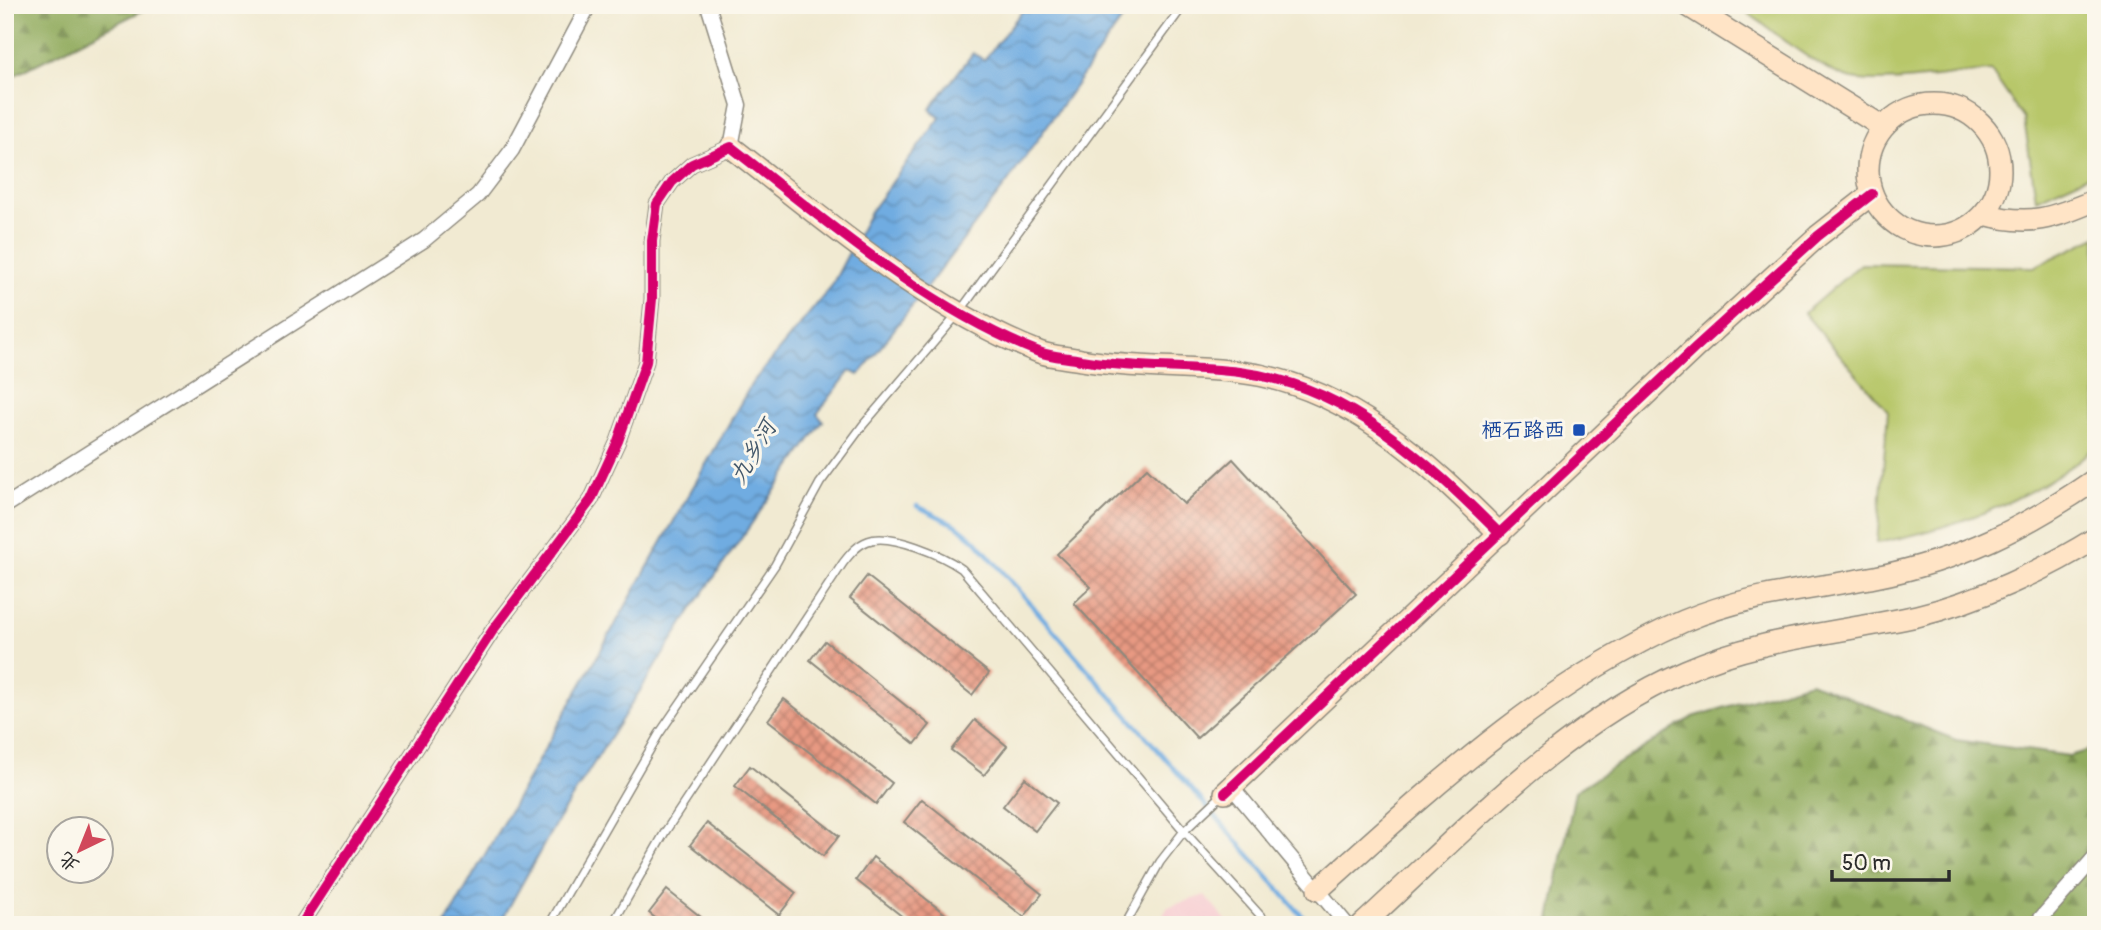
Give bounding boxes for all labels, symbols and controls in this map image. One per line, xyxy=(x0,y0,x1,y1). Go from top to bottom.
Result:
water label: 九乡河 xyxy=(723,411,785,489)
place label: 栖石路西 xyxy=(1481,417,1565,444)
marker: 栖石路西 xyxy=(1571,422,1587,438)
north arrow xyxy=(46,814,116,884)
scale bar xyxy=(1832,839,1949,883)
text: 北 xyxy=(54,846,84,877)
text: 50 m xyxy=(1842,850,1891,877)

